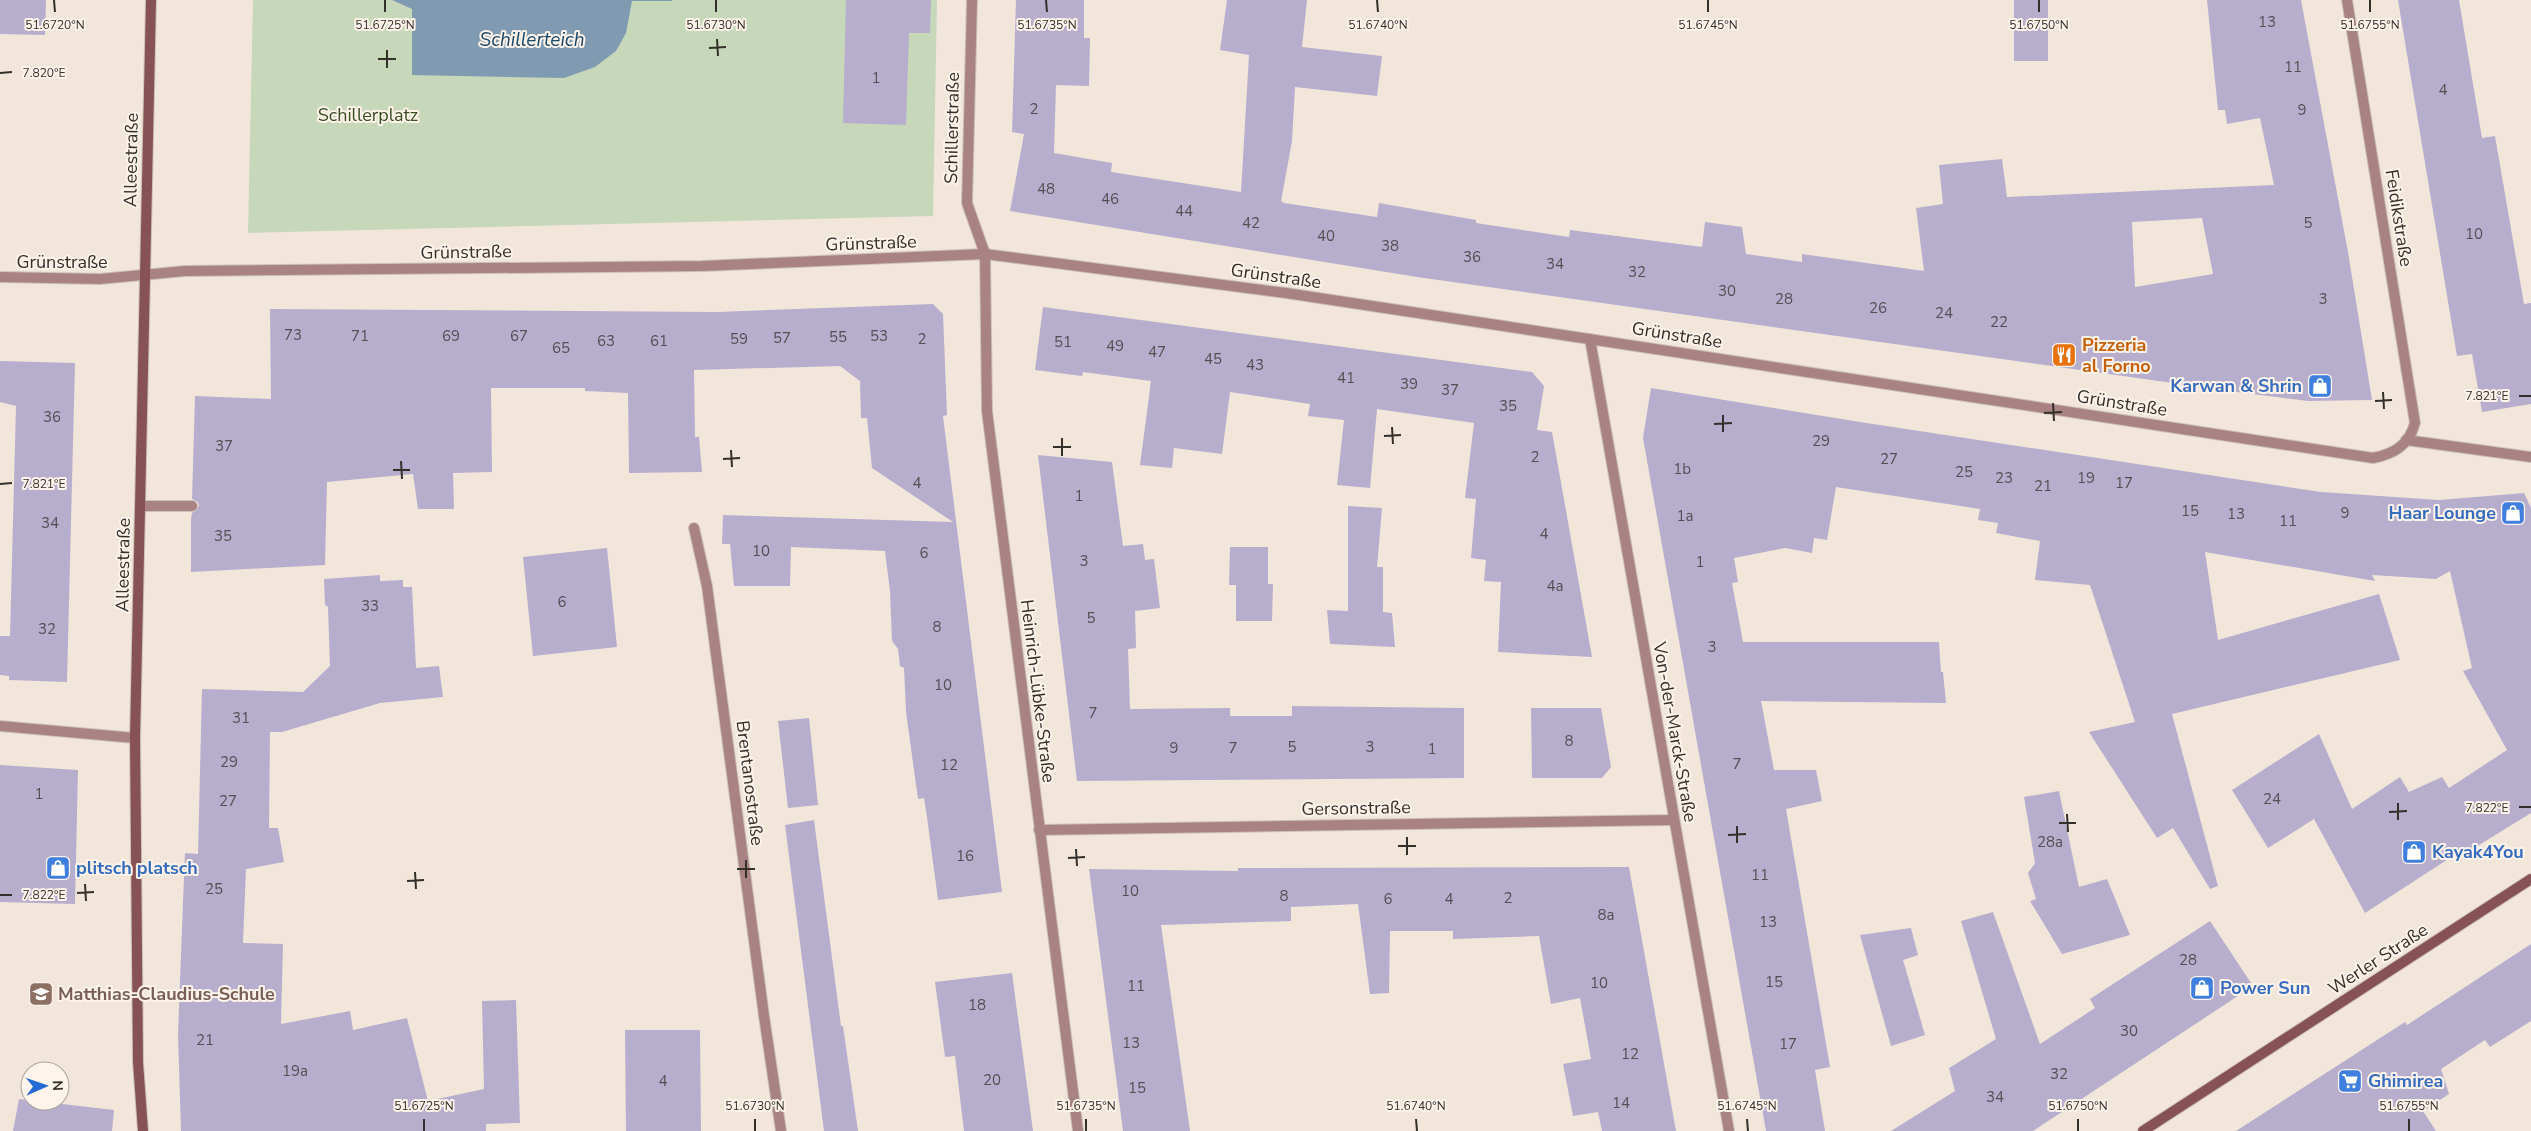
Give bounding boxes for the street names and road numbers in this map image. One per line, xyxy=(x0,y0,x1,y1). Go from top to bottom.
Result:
street label: Schillerstraße xyxy=(939,72,965,184)
street label: Alleestraße xyxy=(118,113,144,207)
street label: Feidikstraße xyxy=(2379,168,2419,268)
street label: Grünstraße xyxy=(825,229,917,257)
street label: Grünstraße xyxy=(420,239,512,265)
street label: Grünstraße xyxy=(16,250,108,274)
street label: Grünstraße xyxy=(1229,258,1323,294)
street label: Grünstraße xyxy=(1630,316,1724,354)
street label: Grünstraße xyxy=(2075,384,2169,422)
street label: Alleestraße xyxy=(110,518,136,612)
street label: Heinrich-Lübke-Straße xyxy=(1015,598,1061,784)
street label: Von-der-Marck-Straße xyxy=(1647,639,1703,824)
street label: Brentanostraße xyxy=(730,719,770,847)
street label: Gersonstraße xyxy=(1301,795,1411,821)
street label: Werler Straße xyxy=(2323,918,2433,1000)

